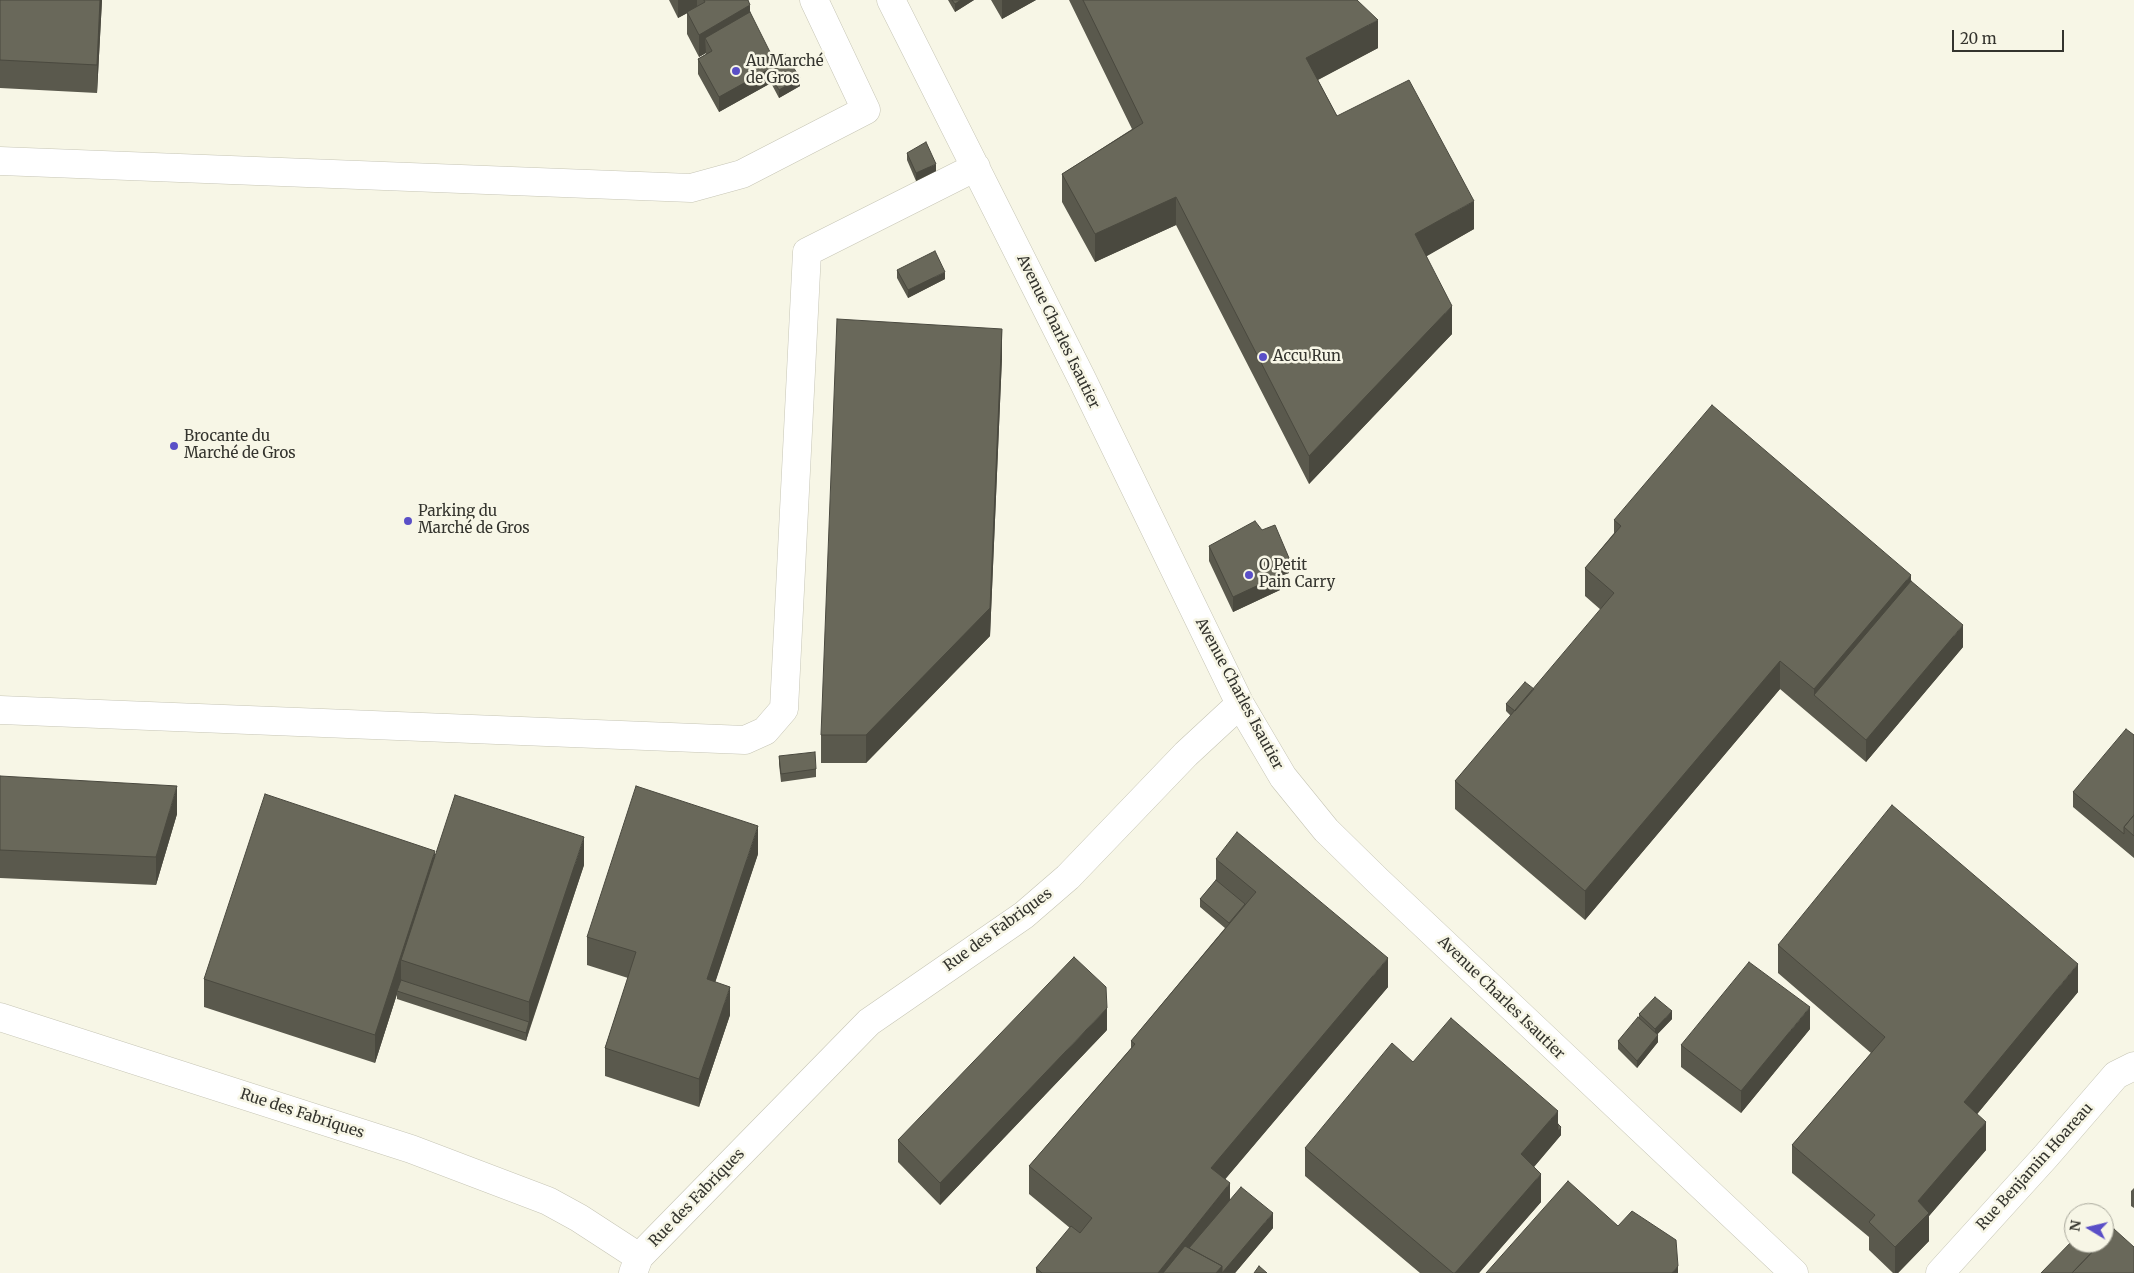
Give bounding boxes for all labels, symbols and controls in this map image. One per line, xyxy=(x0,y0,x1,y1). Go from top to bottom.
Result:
scale bar xyxy=(1954,20,2066,52)
text: 20 m xyxy=(1960,29,1997,48)
place label: Au Marché de Gros xyxy=(746,53,824,88)
marker: Au Marché de Gros xyxy=(730,65,742,77)
street label: Avenue Charles Isautier xyxy=(1013,252,1103,412)
place label: Accu Run xyxy=(1273,348,1341,366)
marker: Accu Run xyxy=(1257,351,1269,363)
place label: Brocante du Marché de Gros xyxy=(184,428,296,463)
marker: Brocante du Marché de Gros xyxy=(168,440,180,452)
place label: Parking du Marché de Gros xyxy=(418,503,530,538)
marker: Parking du Marché de Gros xyxy=(402,515,414,527)
place label: O Petit Pain Carry xyxy=(1259,557,1335,592)
marker: O Petit Pain Carry xyxy=(1243,569,1255,581)
street label: Avenue Charles Isautier xyxy=(1191,615,1287,773)
street label: Rue des Fabriques xyxy=(940,885,1056,975)
street label: Avenue Charles Isautier xyxy=(1434,933,1568,1063)
street label: Rue des Fabriques xyxy=(238,1085,366,1143)
street label: Rue Benjamin Hoareau xyxy=(1973,1100,2097,1234)
street label: Rue des Fabriques xyxy=(646,1145,748,1251)
north arrow xyxy=(2064,1203,2114,1253)
text: N xyxy=(2065,1219,2085,1233)

